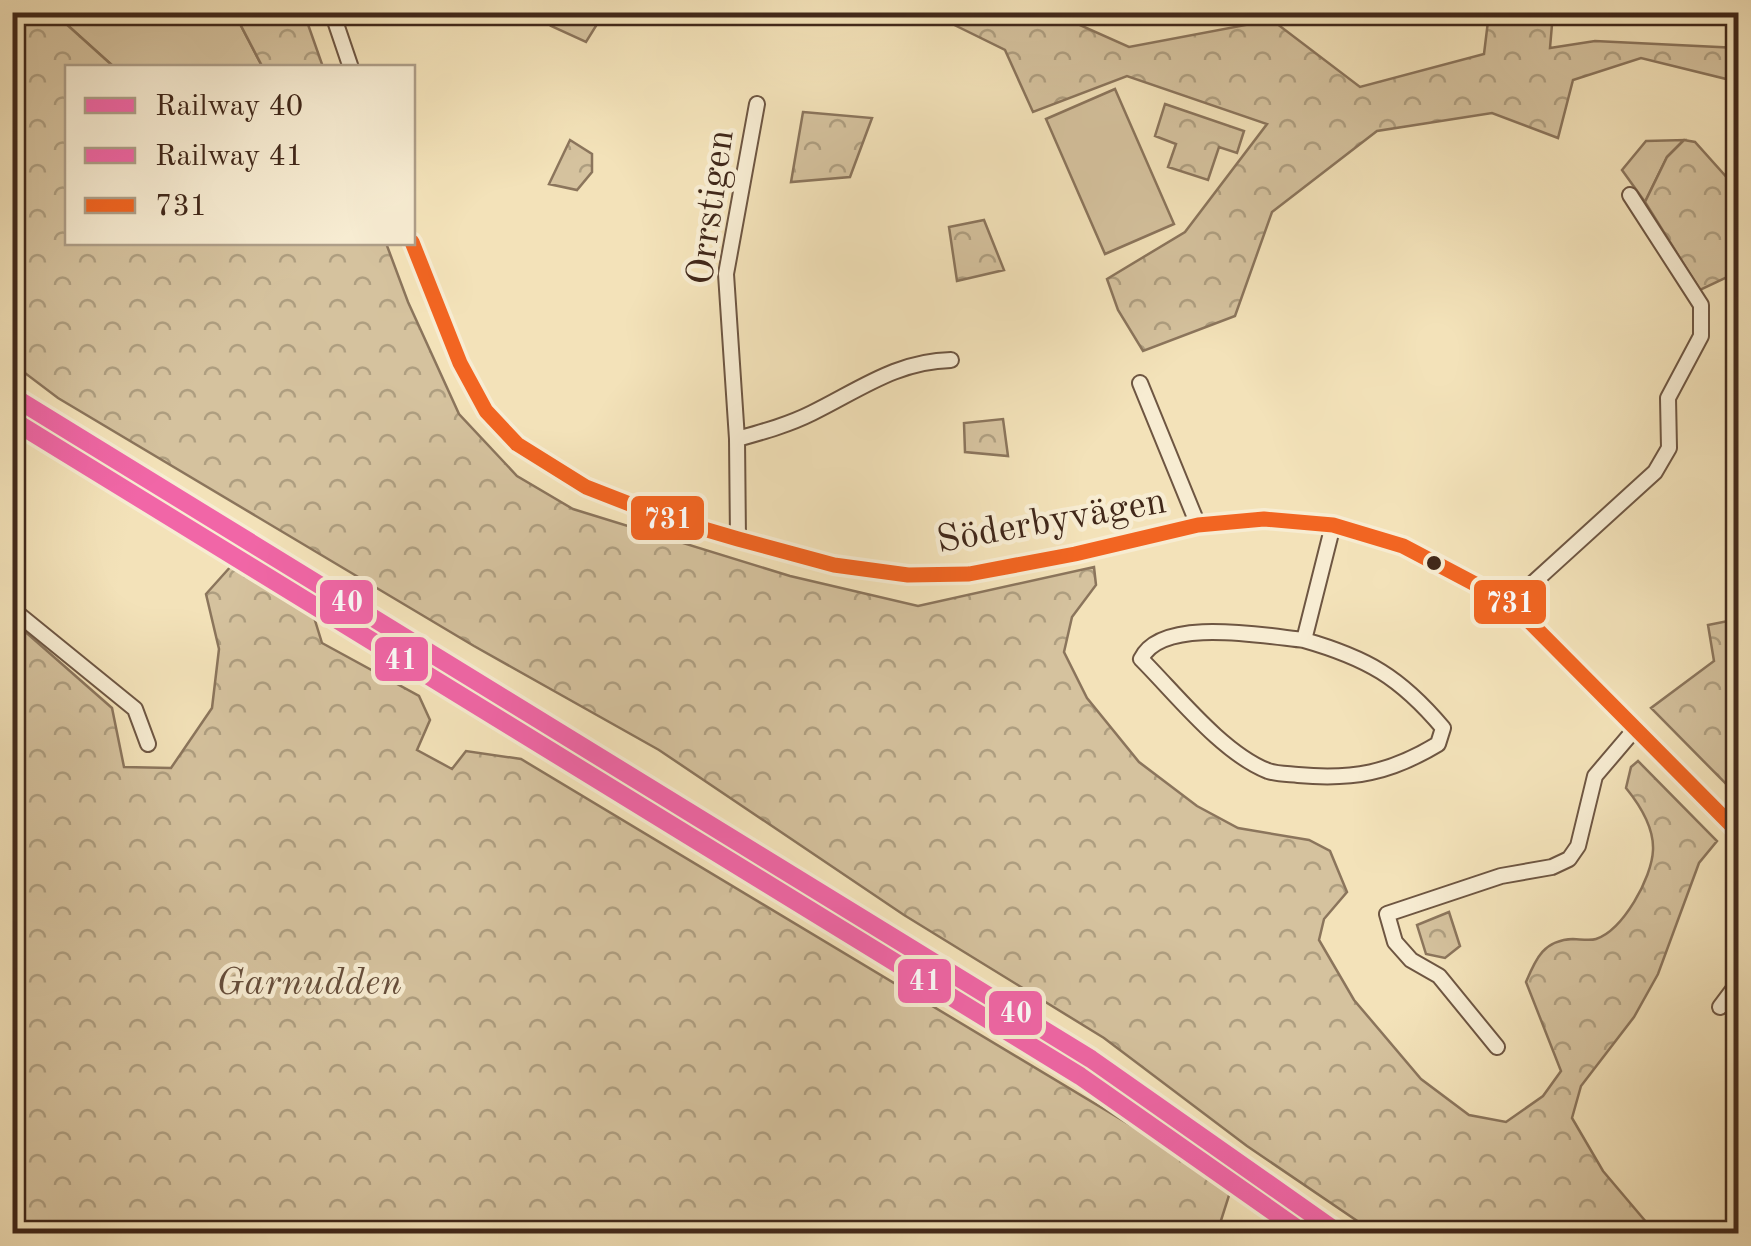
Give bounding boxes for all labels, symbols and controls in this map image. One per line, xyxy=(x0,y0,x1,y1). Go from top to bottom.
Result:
legend xyxy=(65,65,415,245)
text: Railway 40 xyxy=(155,92,303,122)
street label: Orrstigen xyxy=(682,127,742,287)
text: Railway 41 xyxy=(155,142,303,172)
text: 731 xyxy=(155,192,207,222)
street label: Söderbyvägen xyxy=(934,483,1169,561)
line badge: 731 xyxy=(629,494,706,542)
text: 731 xyxy=(644,507,692,535)
unlabelled marker xyxy=(1424,553,1444,573)
line badge: 40 xyxy=(318,578,375,626)
line badge: 731 xyxy=(1472,578,1548,626)
text: 40 xyxy=(331,590,363,618)
text: 731 xyxy=(1486,591,1534,619)
line badge: 41 xyxy=(373,635,430,683)
text: 41 xyxy=(385,648,417,676)
line badge: 41 xyxy=(896,957,953,1005)
park label: Garnudden xyxy=(216,965,402,1003)
text: 41 xyxy=(909,969,941,997)
line badge: 40 xyxy=(987,989,1044,1037)
text: 40 xyxy=(1000,1001,1032,1029)

